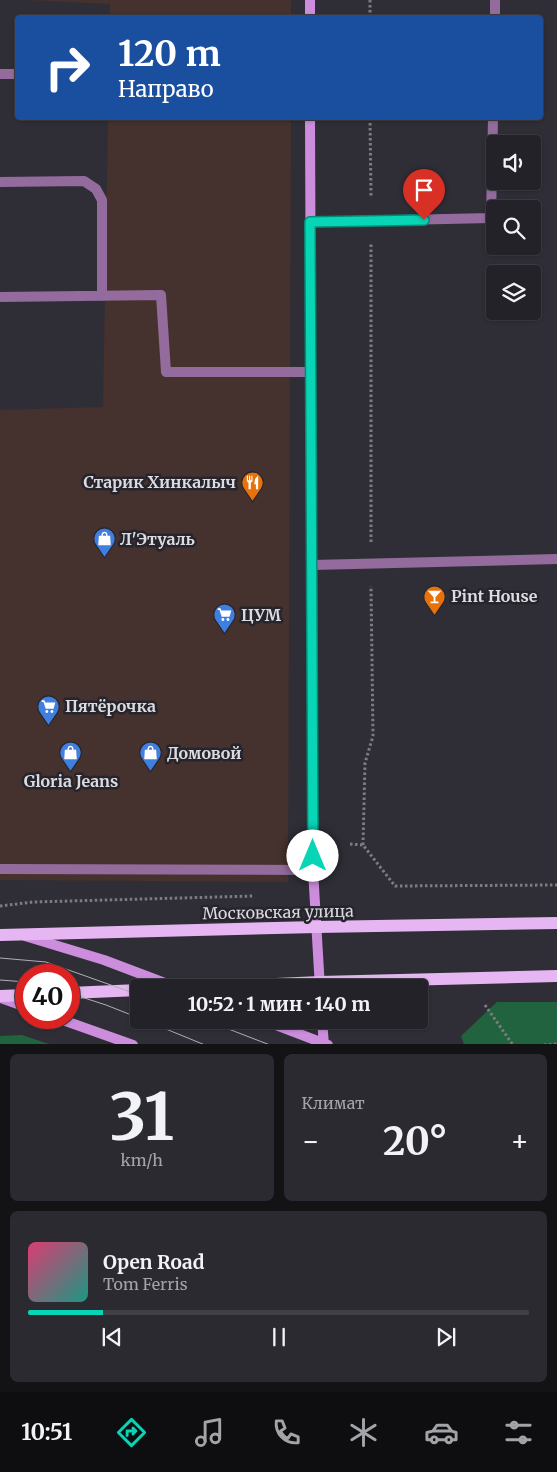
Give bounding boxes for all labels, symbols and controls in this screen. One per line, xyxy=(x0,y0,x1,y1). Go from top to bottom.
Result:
text: 120 m xyxy=(118,32,221,76)
icon: right xyxy=(35,35,100,100)
text: Направо xyxy=(118,75,214,103)
map controls xyxy=(486,135,541,320)
button: sound xyxy=(486,135,541,190)
pin xyxy=(403,169,445,220)
icon: arrive xyxy=(410,176,438,204)
button: search xyxy=(486,200,541,255)
button: layers xyxy=(486,265,541,320)
restaurant icon: Старик Хинкалыч xyxy=(240,470,264,501)
place label: Старик Хинкалыч xyxy=(84,472,236,492)
shop icon: Л'Этуаль xyxy=(92,527,116,558)
place label: Л'Этуаль xyxy=(120,529,195,549)
bar icon: Pint House xyxy=(423,584,447,615)
place label: Pint House xyxy=(451,586,538,606)
supermarket icon: ЦУМ xyxy=(213,603,237,634)
place label: ЦУМ xyxy=(241,605,282,625)
supermarket icon: Пятёрочка xyxy=(37,694,61,725)
place label: Пятёрочка xyxy=(65,696,156,716)
shop icon: Gloria Jeans xyxy=(59,740,83,771)
shop icon: Домовой xyxy=(139,741,163,772)
place label: Домовой xyxy=(167,743,242,763)
place label: Gloria Jeans xyxy=(24,771,118,791)
position arrow xyxy=(286,829,338,881)
street label: Московская улица xyxy=(202,901,354,923)
speed limit sign: 40 xyxy=(15,964,80,1029)
text: 10:52 · 1 мин · 140 m xyxy=(188,992,370,1016)
text: 31 xyxy=(109,1076,174,1158)
text: Климат xyxy=(302,1093,365,1113)
text: 20° xyxy=(383,1118,447,1165)
text: − xyxy=(302,1123,320,1159)
text: + xyxy=(510,1123,529,1159)
text: km/h xyxy=(121,1150,163,1170)
text: Open Road xyxy=(103,1250,205,1274)
text: Tom Ferris xyxy=(103,1274,188,1294)
icon: previous xyxy=(98,1323,126,1351)
icon: pause xyxy=(265,1323,293,1351)
icon: next xyxy=(432,1323,460,1351)
icon: directions xyxy=(114,1415,149,1450)
icon: music xyxy=(192,1415,227,1450)
icon: phone xyxy=(269,1415,304,1450)
icon: climate xyxy=(346,1415,381,1450)
icon: car xyxy=(424,1415,459,1450)
icon: filters xyxy=(501,1415,536,1450)
text: 10:51 xyxy=(21,1418,72,1446)

